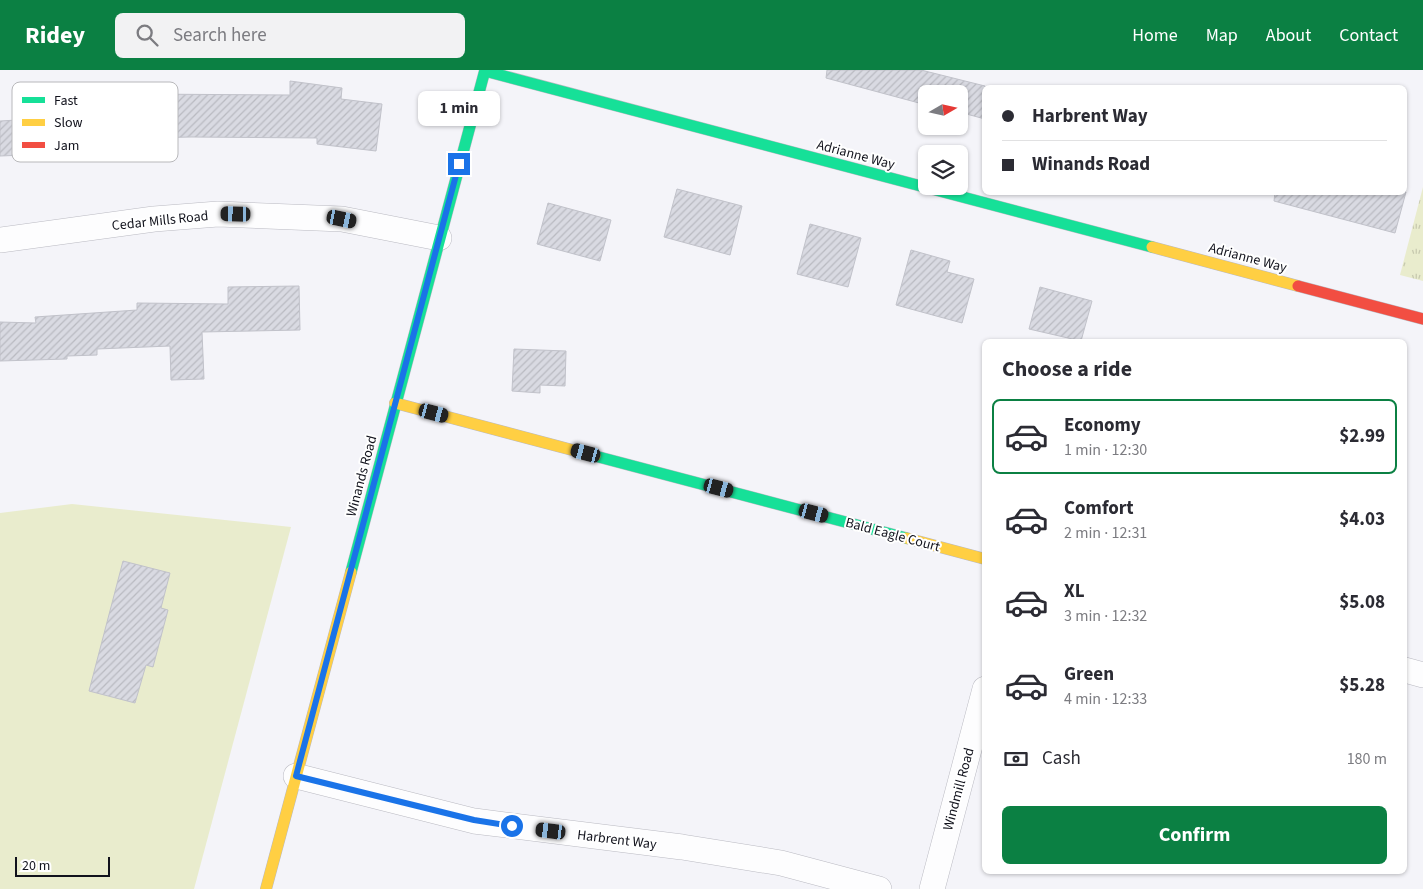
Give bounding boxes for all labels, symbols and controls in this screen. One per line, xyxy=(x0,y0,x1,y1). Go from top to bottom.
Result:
search box xyxy=(115,13,465,58)
text: Ridey xyxy=(25,18,85,53)
icon: search xyxy=(133,21,161,49)
text: Search here xyxy=(173,22,267,49)
text: Home xyxy=(1132,23,1178,48)
text: Map xyxy=(1206,23,1238,48)
text: About xyxy=(1266,23,1311,48)
text: Contact xyxy=(1339,23,1398,48)
legend xyxy=(12,82,178,162)
north arrow xyxy=(918,85,968,135)
map controls xyxy=(918,85,968,195)
text: Fast xyxy=(54,91,78,111)
callout: 1 min xyxy=(418,92,500,126)
text: 1 min xyxy=(440,97,478,119)
text: Harbrent Way xyxy=(1032,103,1148,130)
text: Slow xyxy=(54,113,83,133)
street label: Adrianne Way xyxy=(814,135,897,175)
text: Jam xyxy=(54,136,79,156)
button: layers xyxy=(918,145,968,195)
text: Winands Road xyxy=(1032,151,1150,178)
route end xyxy=(448,153,470,175)
street label: Cedar Mills Road xyxy=(111,206,209,236)
car xyxy=(220,206,251,222)
car xyxy=(325,209,358,229)
street label: Adrianne Way xyxy=(1206,238,1289,278)
text: Choose a ride xyxy=(1002,353,1132,385)
car xyxy=(417,402,450,424)
text: Economy xyxy=(1064,412,1141,439)
icon: car xyxy=(1004,414,1049,459)
text: $2.99 xyxy=(1339,423,1385,450)
street label: Winands Road xyxy=(342,433,382,519)
text: 1 min · 12:30 xyxy=(1064,439,1147,461)
car xyxy=(569,442,602,464)
car xyxy=(702,477,735,499)
text: Comfort xyxy=(1064,495,1134,522)
icon: car xyxy=(1004,497,1049,542)
car xyxy=(797,502,830,524)
text: $4.03 xyxy=(1339,506,1385,533)
street label: Bald Eagle Court xyxy=(843,513,942,557)
text: 2 min · 12:31 xyxy=(1064,522,1147,544)
text: XL xyxy=(1064,578,1085,605)
icon: car xyxy=(1004,580,1049,625)
text: $5.08 xyxy=(1339,589,1385,616)
text: 3 min · 12:32 xyxy=(1064,605,1147,627)
text: Green xyxy=(1064,661,1114,688)
icon: car xyxy=(1004,663,1049,708)
text: $5.28 xyxy=(1339,672,1385,699)
text: 4 min · 12:33 xyxy=(1064,688,1147,710)
icon: cash xyxy=(1002,745,1030,773)
text: Cash xyxy=(1042,745,1081,772)
street label: Windmill Road xyxy=(938,746,980,833)
text: 180 m xyxy=(1347,748,1387,770)
button: Confirm xyxy=(1002,806,1387,864)
route start xyxy=(501,815,523,837)
car xyxy=(535,822,566,840)
street label: Harbrent Way xyxy=(576,825,658,855)
scale bar xyxy=(15,854,110,877)
text: 20 m xyxy=(22,856,50,876)

